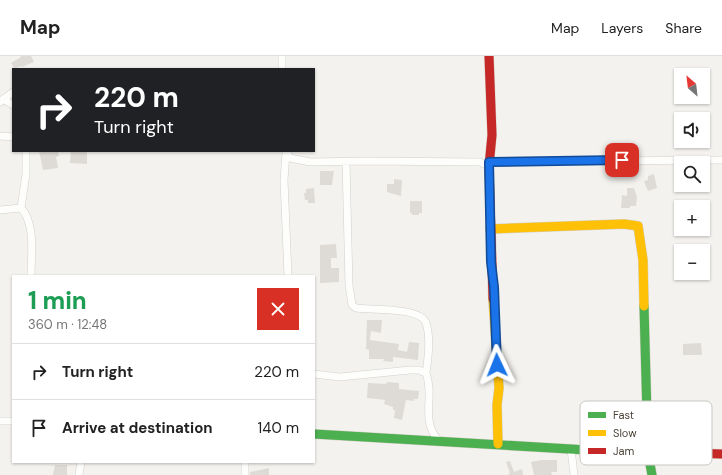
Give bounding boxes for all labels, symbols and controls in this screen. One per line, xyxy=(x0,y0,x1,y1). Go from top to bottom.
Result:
text: Map xyxy=(20,15,60,40)
text: Map xyxy=(551,19,579,37)
text: Layers xyxy=(601,19,643,37)
text: Share xyxy=(665,19,702,37)
north arrow xyxy=(674,68,710,104)
map controls xyxy=(674,68,710,280)
text: 220 m xyxy=(94,79,179,116)
icon: right xyxy=(28,84,80,136)
button: sound xyxy=(674,112,710,148)
text: Turn right xyxy=(94,115,174,139)
pin xyxy=(605,143,639,177)
icon: arrive xyxy=(611,149,633,171)
button: search xyxy=(674,156,710,192)
button: + xyxy=(674,200,710,236)
button: − xyxy=(674,244,710,280)
text: 1 min xyxy=(28,285,87,316)
button: close xyxy=(257,288,299,330)
text: 360 m · 12:48 xyxy=(28,316,107,333)
position arrow xyxy=(476,344,518,386)
icon: right xyxy=(28,361,50,383)
text: Turn right xyxy=(62,362,133,382)
text: 220 m xyxy=(254,362,299,382)
legend xyxy=(580,401,712,465)
text: Fast xyxy=(613,408,634,422)
icon: arrive xyxy=(28,417,50,439)
text: Arrive at destination xyxy=(62,418,213,438)
text: 140 m xyxy=(258,418,299,438)
text: Slow xyxy=(613,426,637,440)
text: Jam xyxy=(613,444,634,458)

